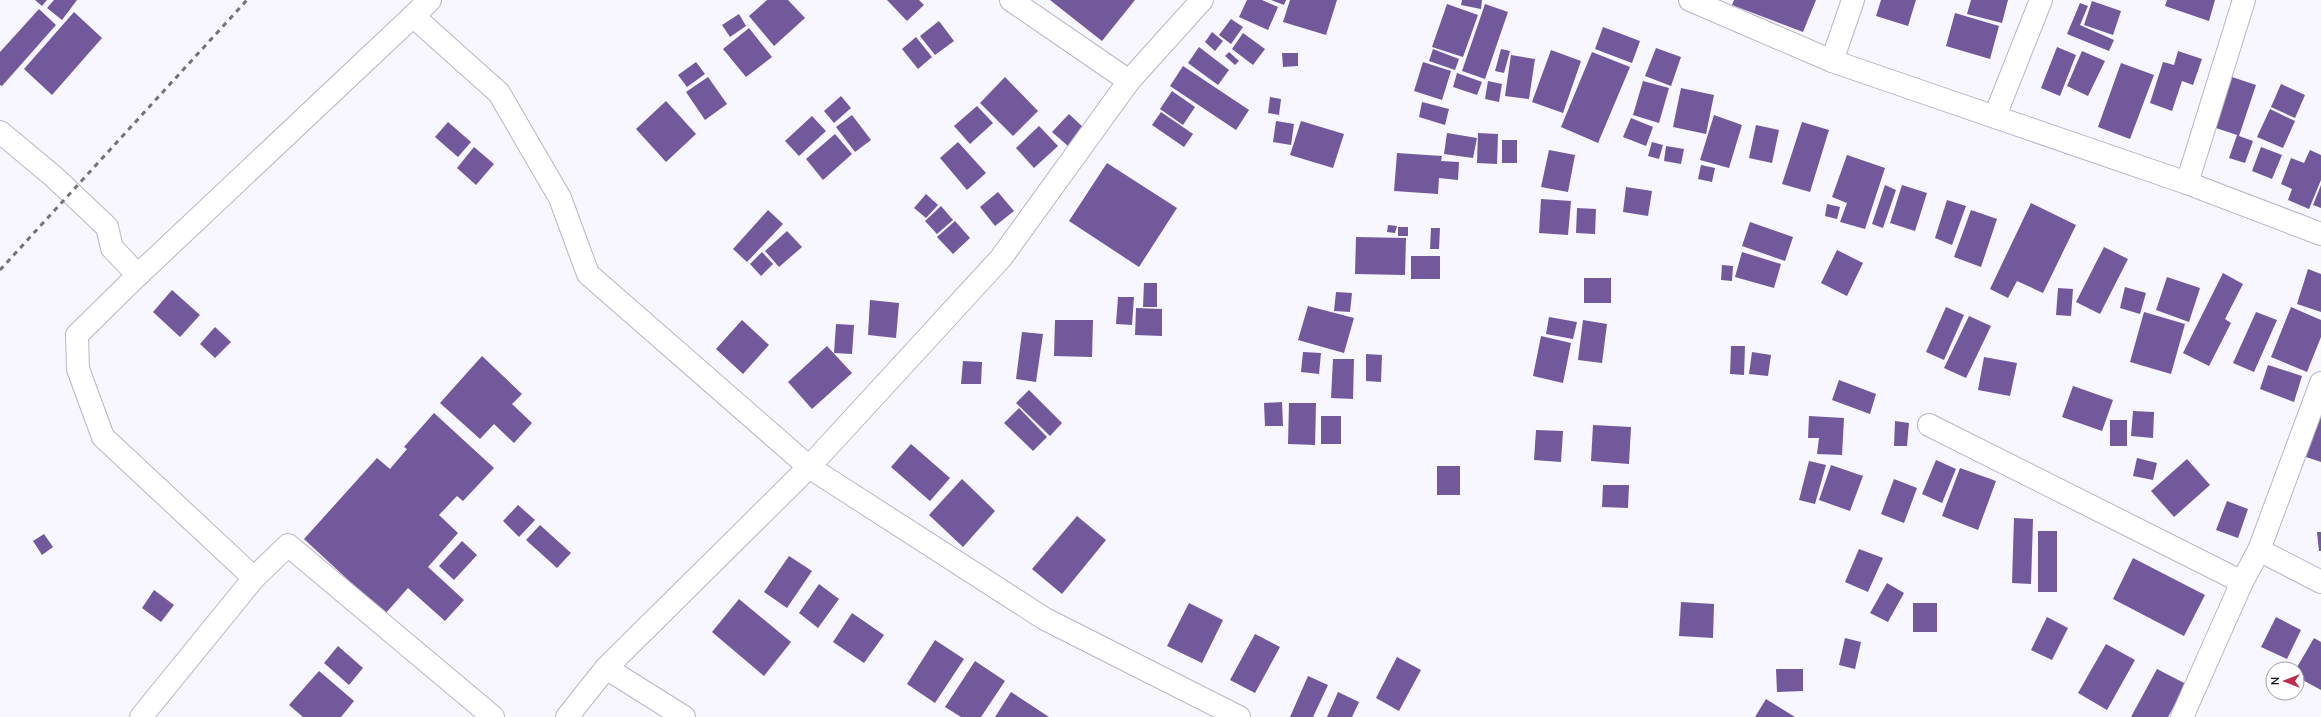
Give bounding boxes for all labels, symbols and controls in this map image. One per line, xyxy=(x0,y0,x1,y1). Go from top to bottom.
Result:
north arrow xyxy=(2265,661,2305,701)
text: N xyxy=(2268,677,2281,685)

